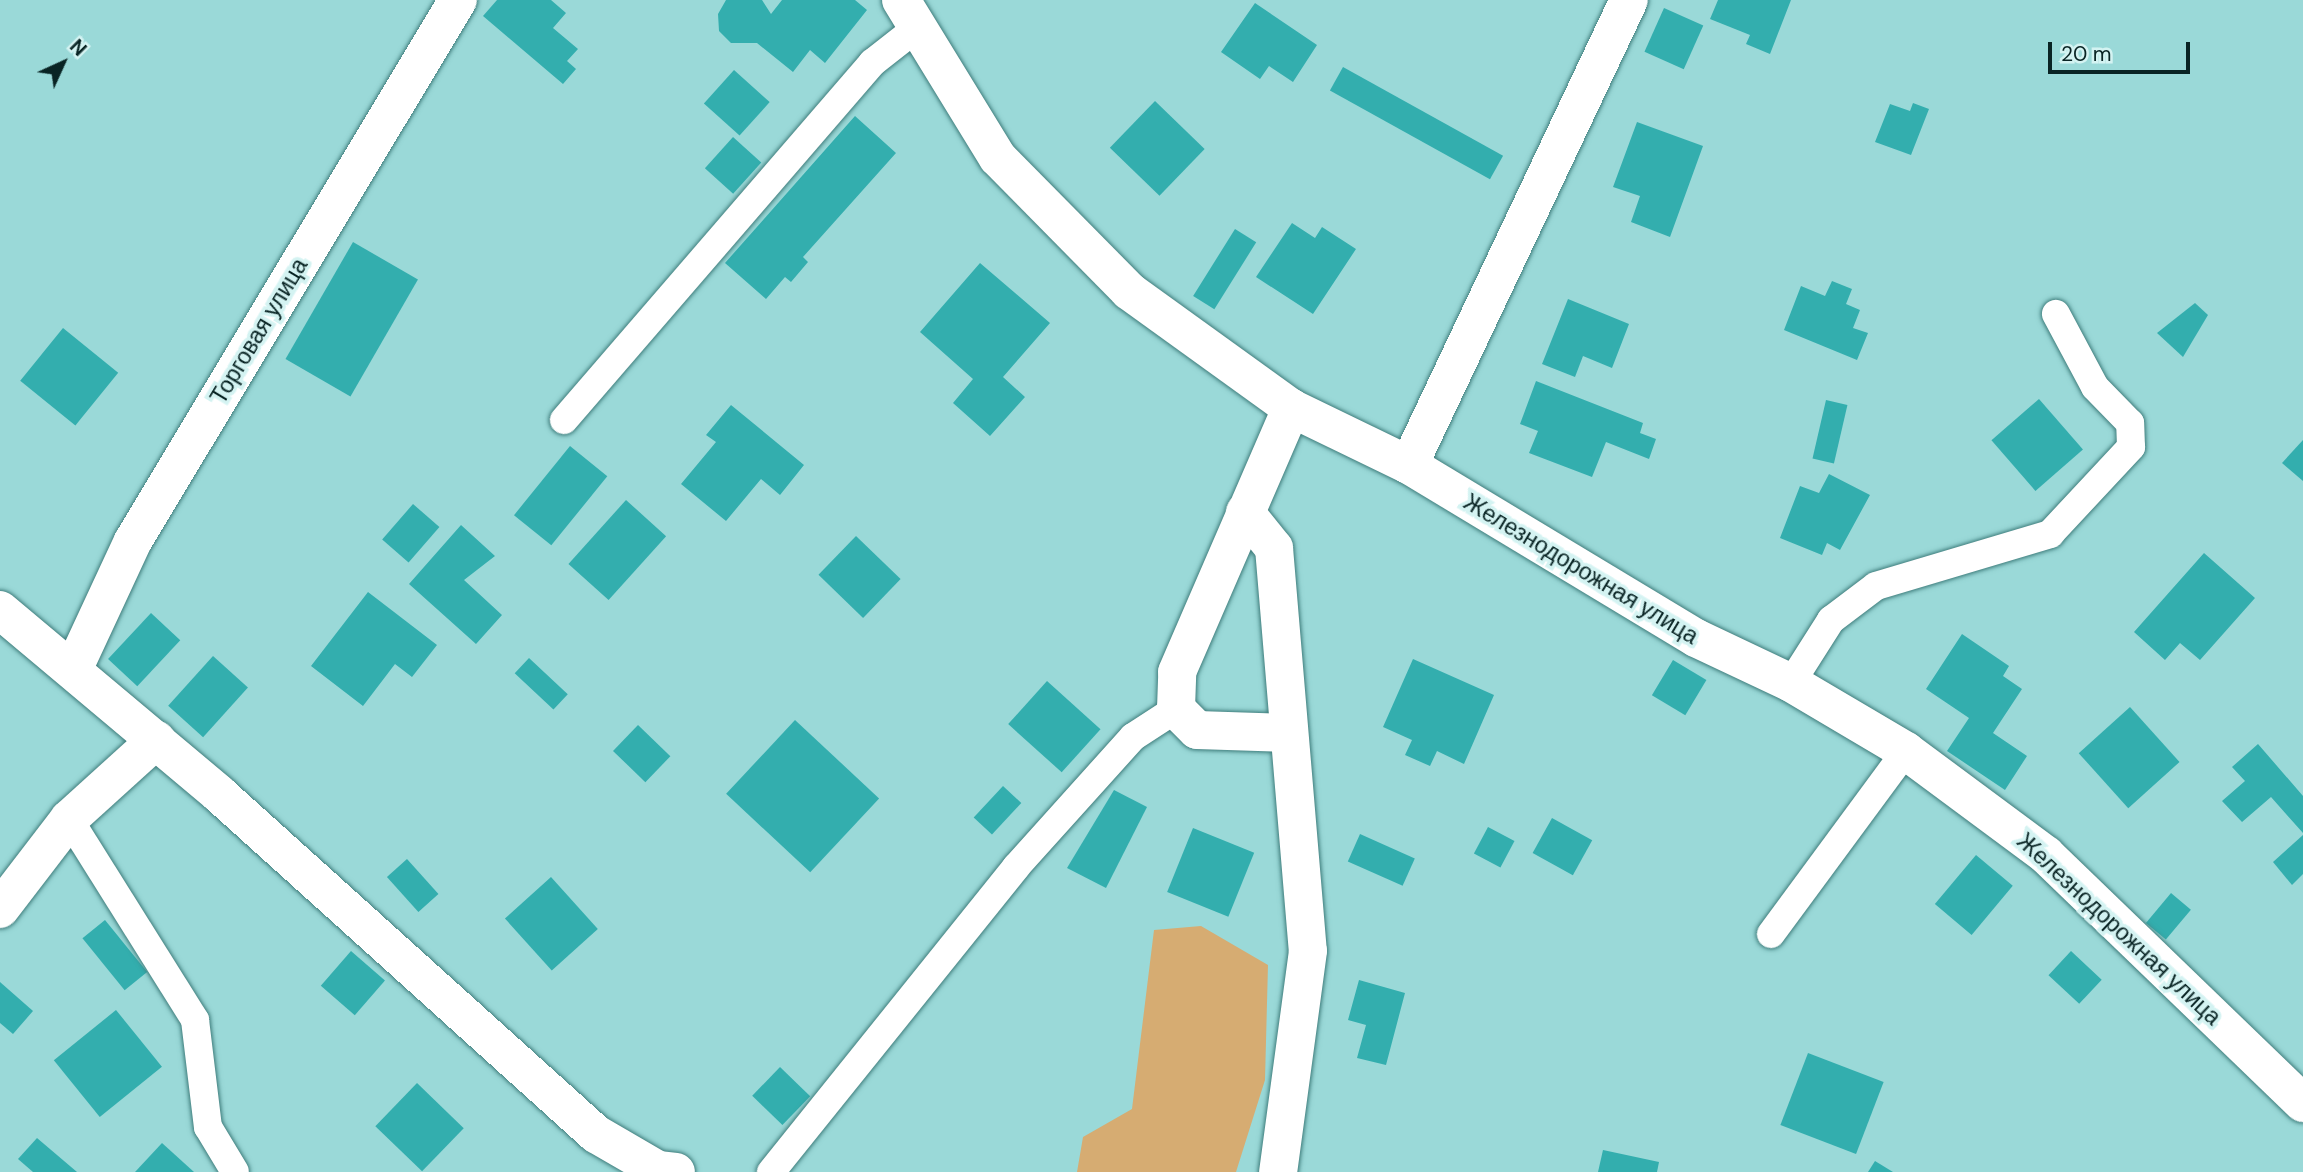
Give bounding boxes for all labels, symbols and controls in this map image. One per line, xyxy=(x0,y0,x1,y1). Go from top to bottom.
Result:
north arrow xyxy=(28,28,98,98)
scale bar xyxy=(2051,28,2193,72)
text: N xyxy=(64,34,92,62)
text: 20 m xyxy=(2061,40,2112,68)
street label: Торговая улица xyxy=(205,253,313,409)
street label: Железнодорожная улица xyxy=(1459,488,1703,650)
street label: Железнодорожная улица xyxy=(2011,827,2227,1031)

